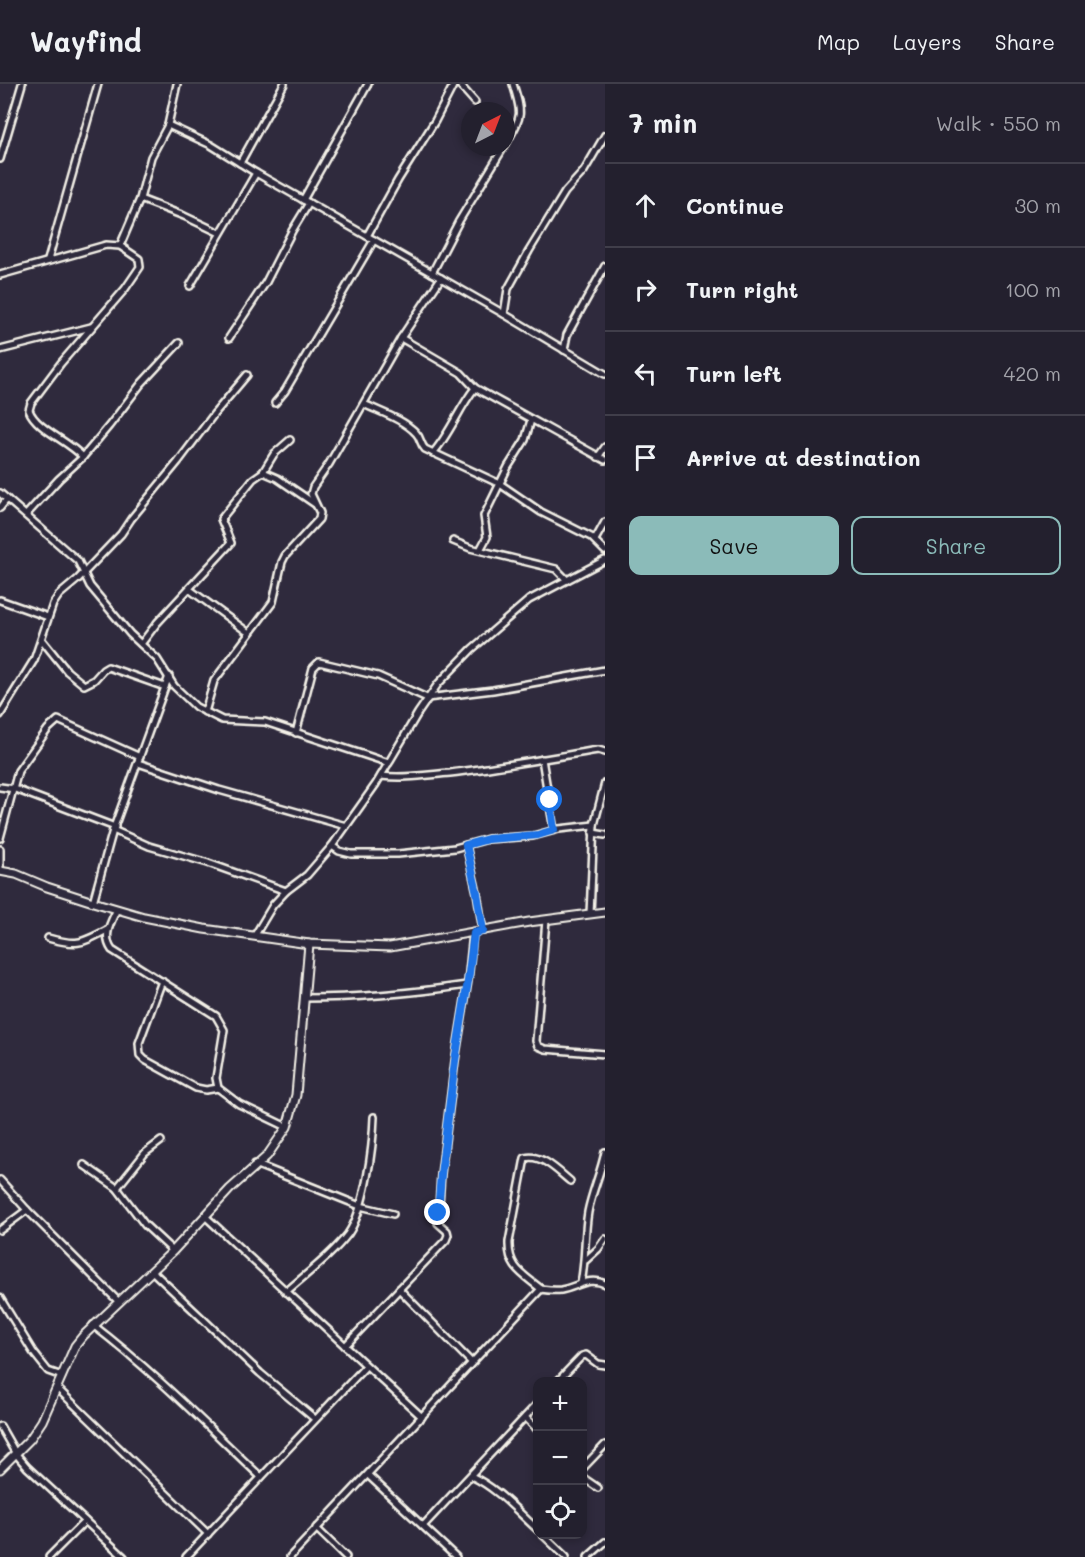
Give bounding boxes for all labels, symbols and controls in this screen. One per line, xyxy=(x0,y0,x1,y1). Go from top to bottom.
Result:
text: Wayfind xyxy=(30,23,141,59)
text: Map xyxy=(817,28,860,55)
text: Layers xyxy=(893,28,962,55)
text: Share xyxy=(995,28,1055,55)
north arrow xyxy=(461,102,515,156)
text: 7 min xyxy=(629,106,697,140)
text: Walk · 550 m xyxy=(936,110,1061,136)
icon: ahead xyxy=(629,189,662,222)
text: Continue xyxy=(686,191,784,220)
text: 30 m xyxy=(1015,192,1061,218)
icon: right xyxy=(629,273,662,306)
text: Turn right xyxy=(686,275,798,304)
text: 100 m xyxy=(1005,276,1061,302)
icon: left xyxy=(629,357,662,390)
text: Turn left xyxy=(686,359,782,388)
text: 420 m xyxy=(1003,360,1061,386)
icon: arrive xyxy=(629,441,662,474)
text: Arrive at destination xyxy=(686,443,921,472)
button: Save xyxy=(629,516,839,575)
button: Share xyxy=(851,516,1061,575)
route start xyxy=(536,786,562,812)
route end xyxy=(424,1199,450,1225)
map controls xyxy=(533,1377,587,1539)
button: + xyxy=(533,1377,587,1431)
button: − xyxy=(533,1431,587,1485)
button: locate xyxy=(533,1485,587,1539)

